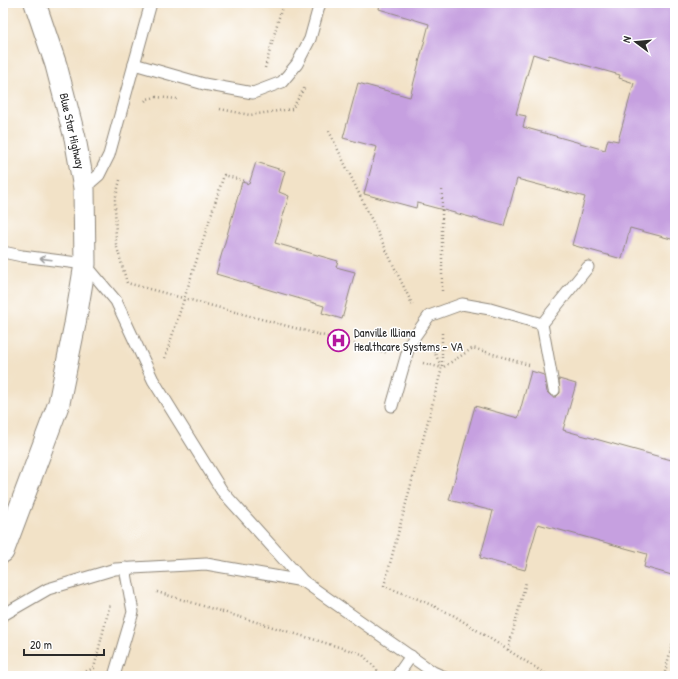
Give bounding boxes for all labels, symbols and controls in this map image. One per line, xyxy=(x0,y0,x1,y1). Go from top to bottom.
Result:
north arrow xyxy=(616,22,656,62)
text: N xyxy=(619,34,634,44)
street label: Blue Star Highway xyxy=(56,91,89,170)
one-way arrow xyxy=(40,255,53,263)
place label: Danville Illiana Healthcare Systems - VA xyxy=(354,324,463,355)
hospital icon: Danville Illiana Healthcare Systems - VA xyxy=(326,327,352,353)
scale bar xyxy=(24,631,104,657)
text: 20 m xyxy=(30,636,52,653)

